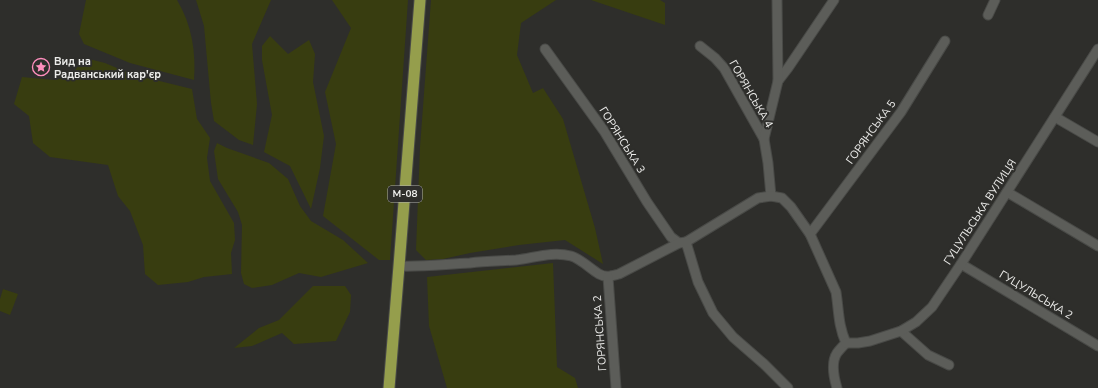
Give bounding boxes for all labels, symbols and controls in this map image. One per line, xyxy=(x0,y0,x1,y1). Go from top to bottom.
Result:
place label: Вид на Радванський кар'єр xyxy=(54,54,161,82)
place icon: Вид на Радванський кар'єр xyxy=(31,57,51,77)
street label: ГОРЯНСЬКА 4 xyxy=(726,57,777,131)
street label: ГОРЯНСЬКА 5 xyxy=(843,97,900,167)
street label: ГОРЯНСЬКА 3 xyxy=(596,104,648,176)
street label: ГУЦУЛЬСЬКА ВУЛИЦЯ xyxy=(940,156,1020,268)
road number: М-08 xyxy=(388,186,422,202)
street label: ГУЦУЛЬСЬКА 2 xyxy=(996,267,1076,323)
street label: ГОРЯНСЬКА 2 xyxy=(590,295,610,371)

